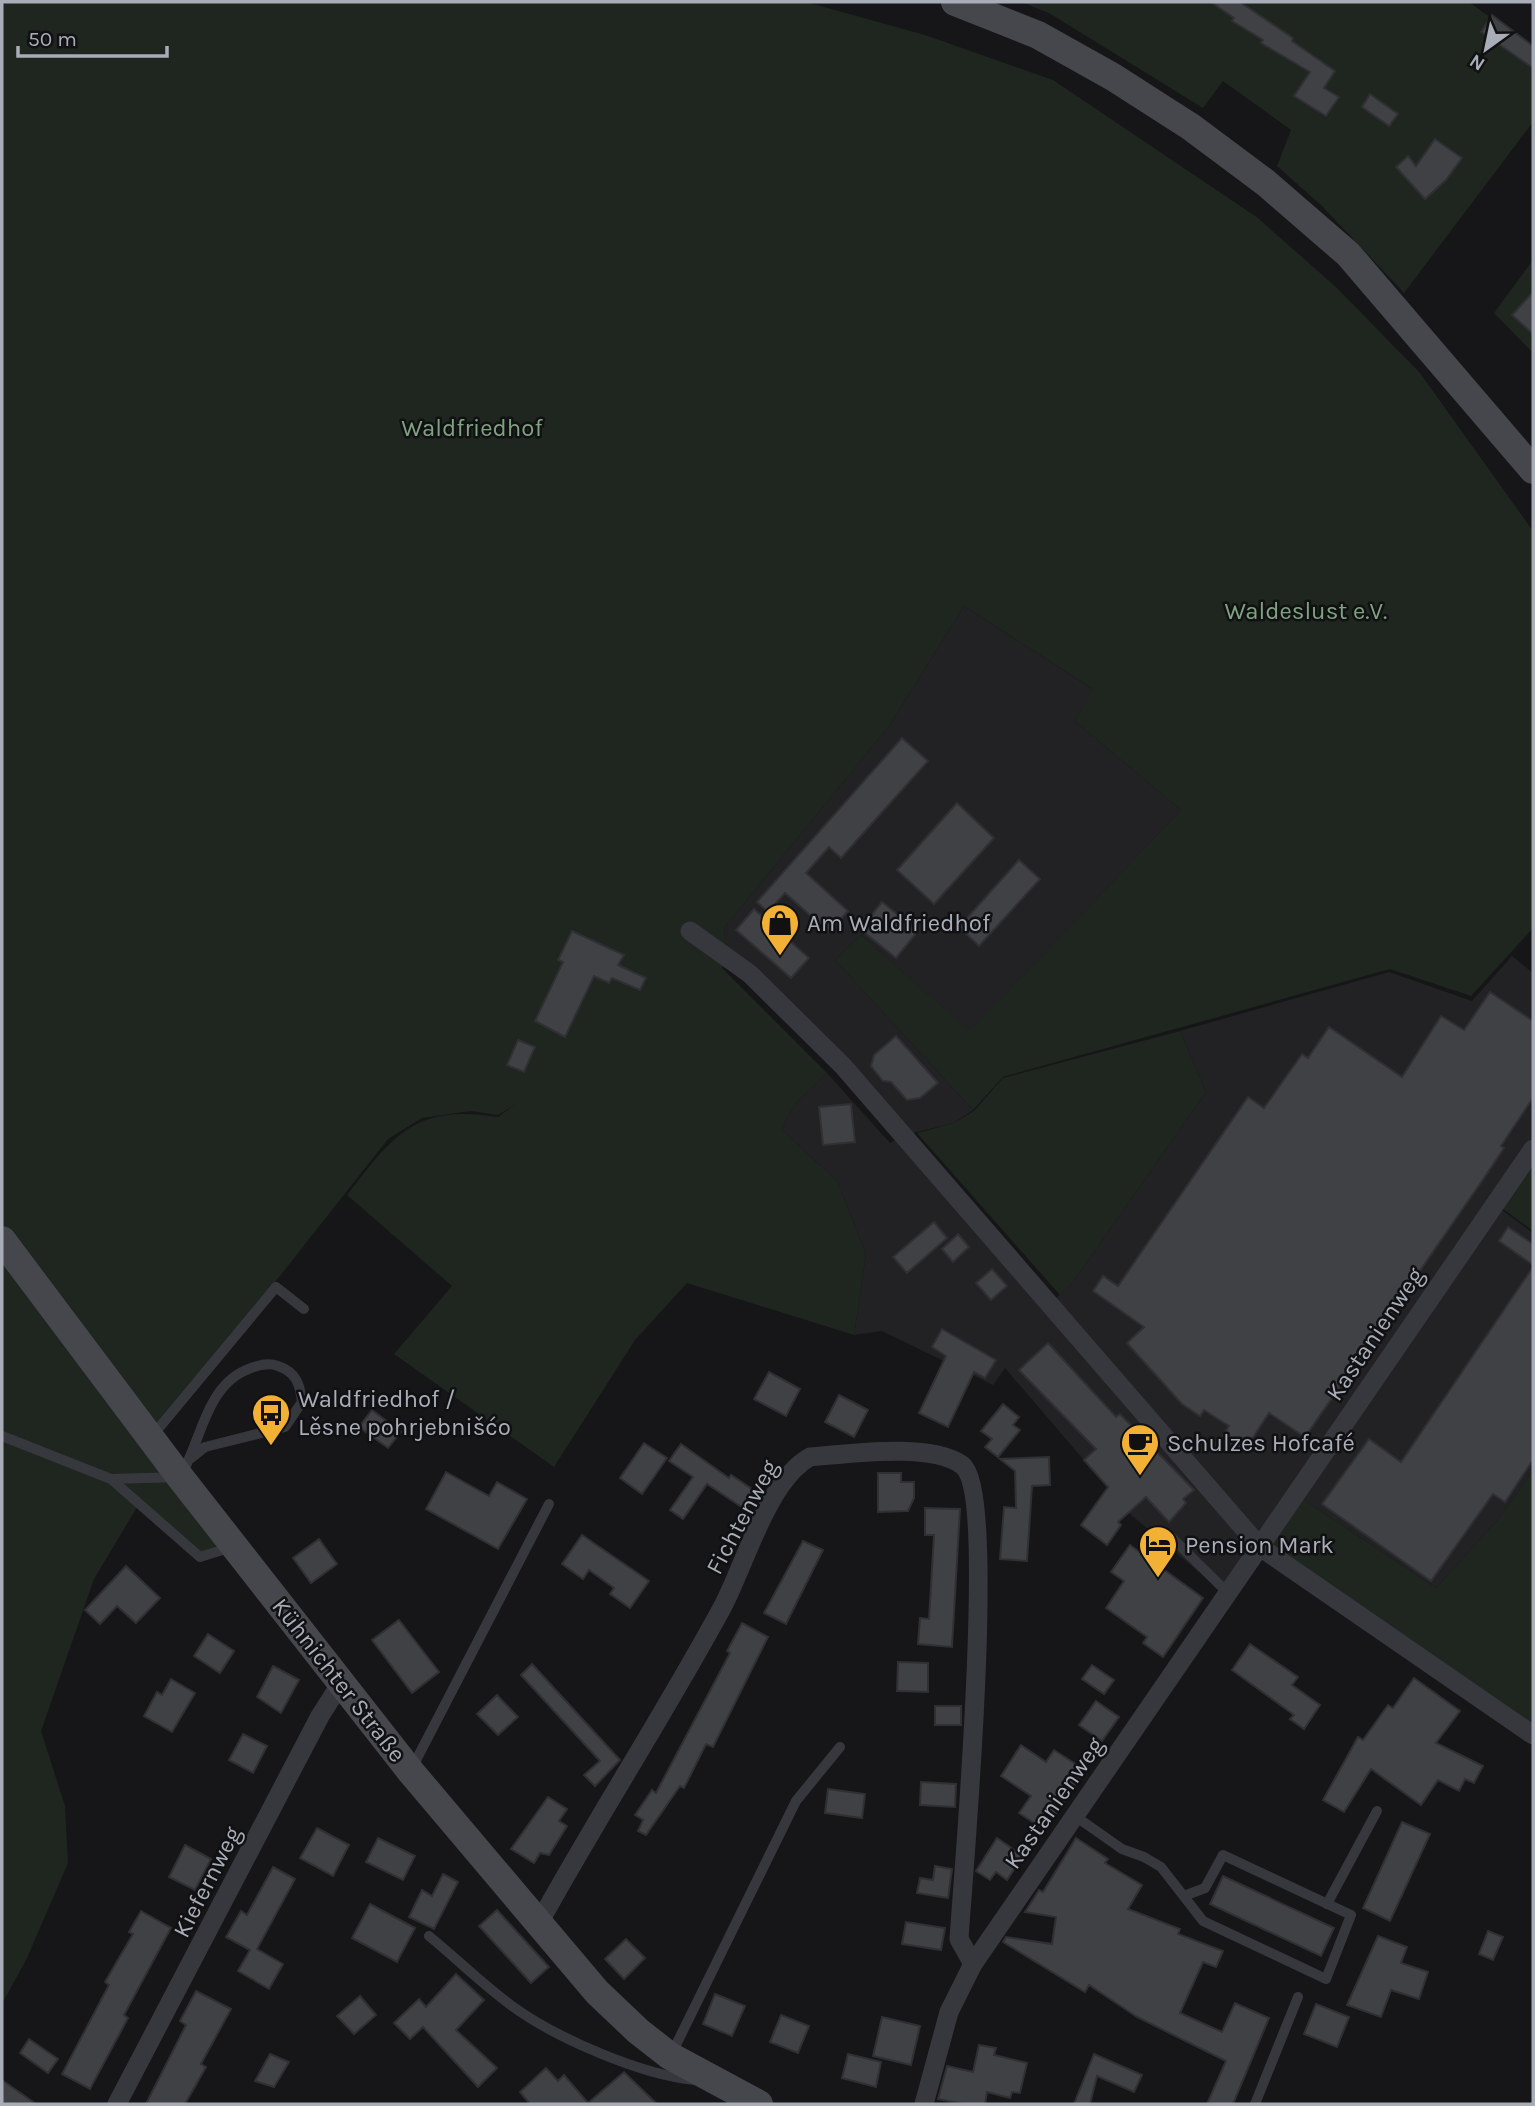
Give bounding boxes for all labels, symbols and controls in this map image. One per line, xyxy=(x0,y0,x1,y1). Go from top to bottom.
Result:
scale bar xyxy=(18,14,166,58)
north arrow xyxy=(1451,14,1521,84)
text: 50 m xyxy=(28,27,77,51)
text: N xyxy=(1466,49,1489,75)
park label: Waldfriedhof xyxy=(401,414,543,442)
park label: Waldeslust e.V. xyxy=(1225,597,1387,625)
shop icon: Am Waldfriedhof xyxy=(759,902,801,957)
place label: Am Waldfriedhof xyxy=(807,909,991,937)
street label: Kastanienweg xyxy=(1320,1262,1430,1406)
place label: Waldfriedhof / Lěsne pohrjebnišćo xyxy=(298,1385,511,1441)
bus stop icon: Waldfriedhof / Lěsne pohrjebnišćo xyxy=(250,1392,292,1447)
cafe icon: Schulzes Hofcafé xyxy=(1119,1422,1161,1477)
place label: Schulzes Hofcafé xyxy=(1167,1429,1355,1457)
street label: Fichtenweg xyxy=(700,1455,784,1579)
hotel icon: Pension Mark xyxy=(1137,1524,1179,1579)
place label: Pension Mark xyxy=(1185,1531,1334,1559)
street label: Kühnichter Straße xyxy=(266,1592,412,1768)
street label: Kastanienweg xyxy=(998,1731,1110,1874)
street label: Kiefernweg xyxy=(167,1821,247,1942)

